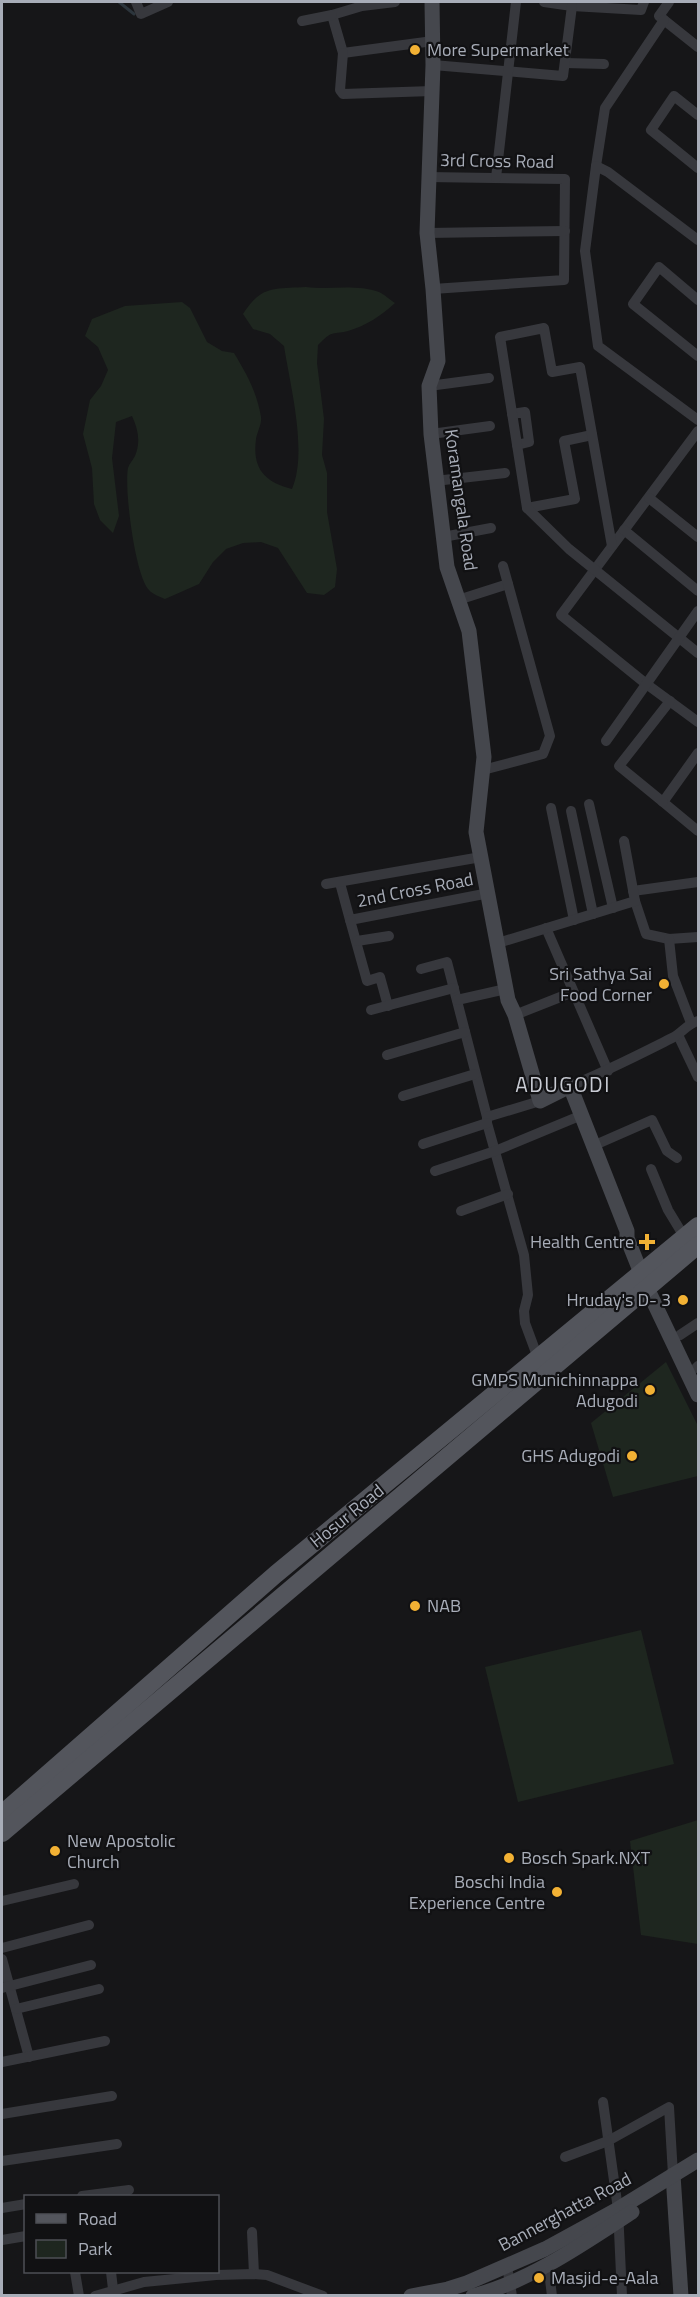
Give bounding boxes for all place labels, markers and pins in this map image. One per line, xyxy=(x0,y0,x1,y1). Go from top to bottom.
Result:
place label: More Supermarket xyxy=(427,36,569,63)
marker: More Supermarket xyxy=(408,43,422,57)
place label: Sri Sathya Sai Food Corner xyxy=(549,960,652,1008)
marker: Sri Sathya Sai Food Corner xyxy=(657,977,671,991)
place label: Health Centre xyxy=(530,1228,634,1255)
marker: Health Centre xyxy=(638,1233,656,1251)
place label: Hruday's D- 3 xyxy=(566,1286,671,1313)
marker: Hruday's D- 3 xyxy=(676,1293,690,1307)
place label: GMPS Munichinnappa Adugodi xyxy=(471,1366,638,1414)
marker: GMPS Munichinnappa Adugodi xyxy=(643,1383,657,1397)
place label: GHS Adugodi xyxy=(521,1442,620,1469)
marker: GHS Adugodi xyxy=(625,1449,639,1463)
place label: NAB xyxy=(427,1592,461,1619)
marker: NAB xyxy=(408,1599,422,1613)
place label: New Apostolic Church xyxy=(67,1827,176,1875)
marker: New Apostolic Church xyxy=(48,1844,62,1858)
place label: Bosch Spark.NXT xyxy=(521,1844,651,1871)
marker: Bosch Spark.NXT xyxy=(502,1851,516,1865)
place label: Boschi India Experience Centre xyxy=(409,1868,545,1916)
marker: Boschi India Experience Centre xyxy=(550,1885,564,1899)
place label: Masjid-e-Aala xyxy=(551,2264,659,2291)
marker: Masjid-e-Aala xyxy=(532,2271,546,2285)

